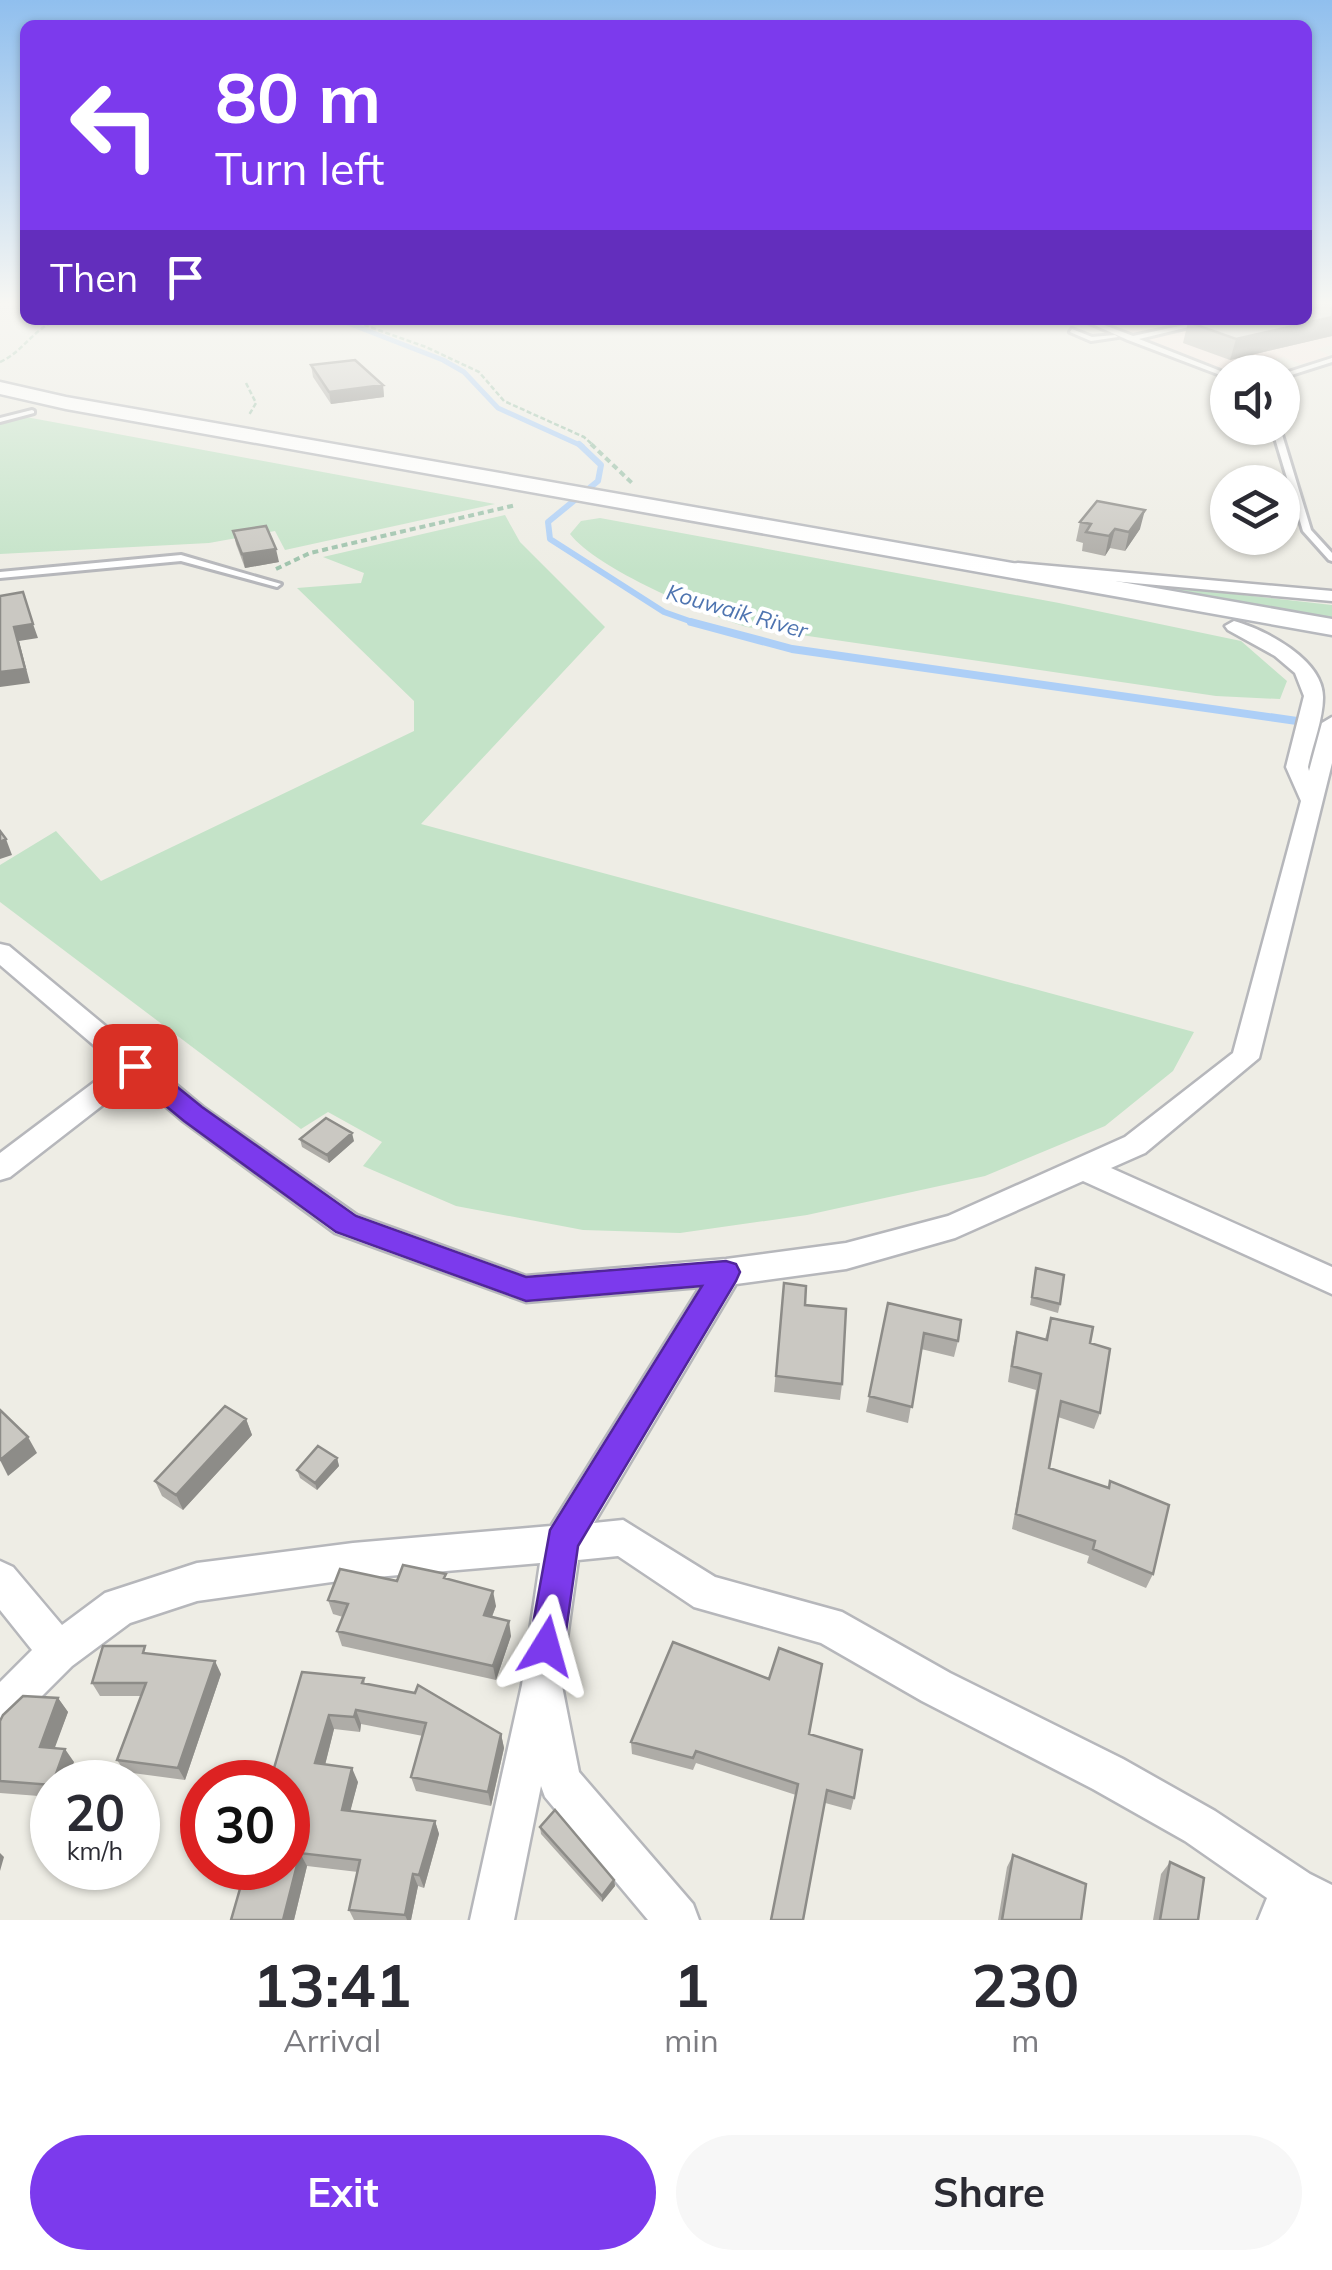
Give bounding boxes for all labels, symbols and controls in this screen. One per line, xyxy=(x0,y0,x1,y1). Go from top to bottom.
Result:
text: 80 m xyxy=(215,53,381,141)
icon: left xyxy=(50,60,180,190)
text: Turn left xyxy=(215,140,384,196)
icon: arrive xyxy=(158,250,213,305)
text: Then xyxy=(50,254,138,302)
map controls xyxy=(1210,355,1300,555)
button: sound xyxy=(1210,355,1300,445)
button: layers xyxy=(1210,465,1300,555)
water label: Kouwaik River xyxy=(663,578,812,645)
pin xyxy=(93,1024,178,1109)
icon: arrive xyxy=(108,1039,163,1094)
position arrow xyxy=(494,1594,598,1698)
speed limit sign: 30 xyxy=(180,1760,310,1890)
text: 20 xyxy=(65,1781,125,1844)
text: km/h xyxy=(67,1835,123,1866)
text: 13:41 xyxy=(253,1947,412,2022)
text: 1 xyxy=(673,1947,709,2022)
text: 230 xyxy=(971,1947,1079,2022)
text: Arrival xyxy=(283,2020,381,2060)
text: min xyxy=(664,2020,719,2060)
text: m xyxy=(1011,2020,1039,2060)
button: Exit xyxy=(30,2135,656,2250)
button: Share xyxy=(676,2135,1302,2250)

